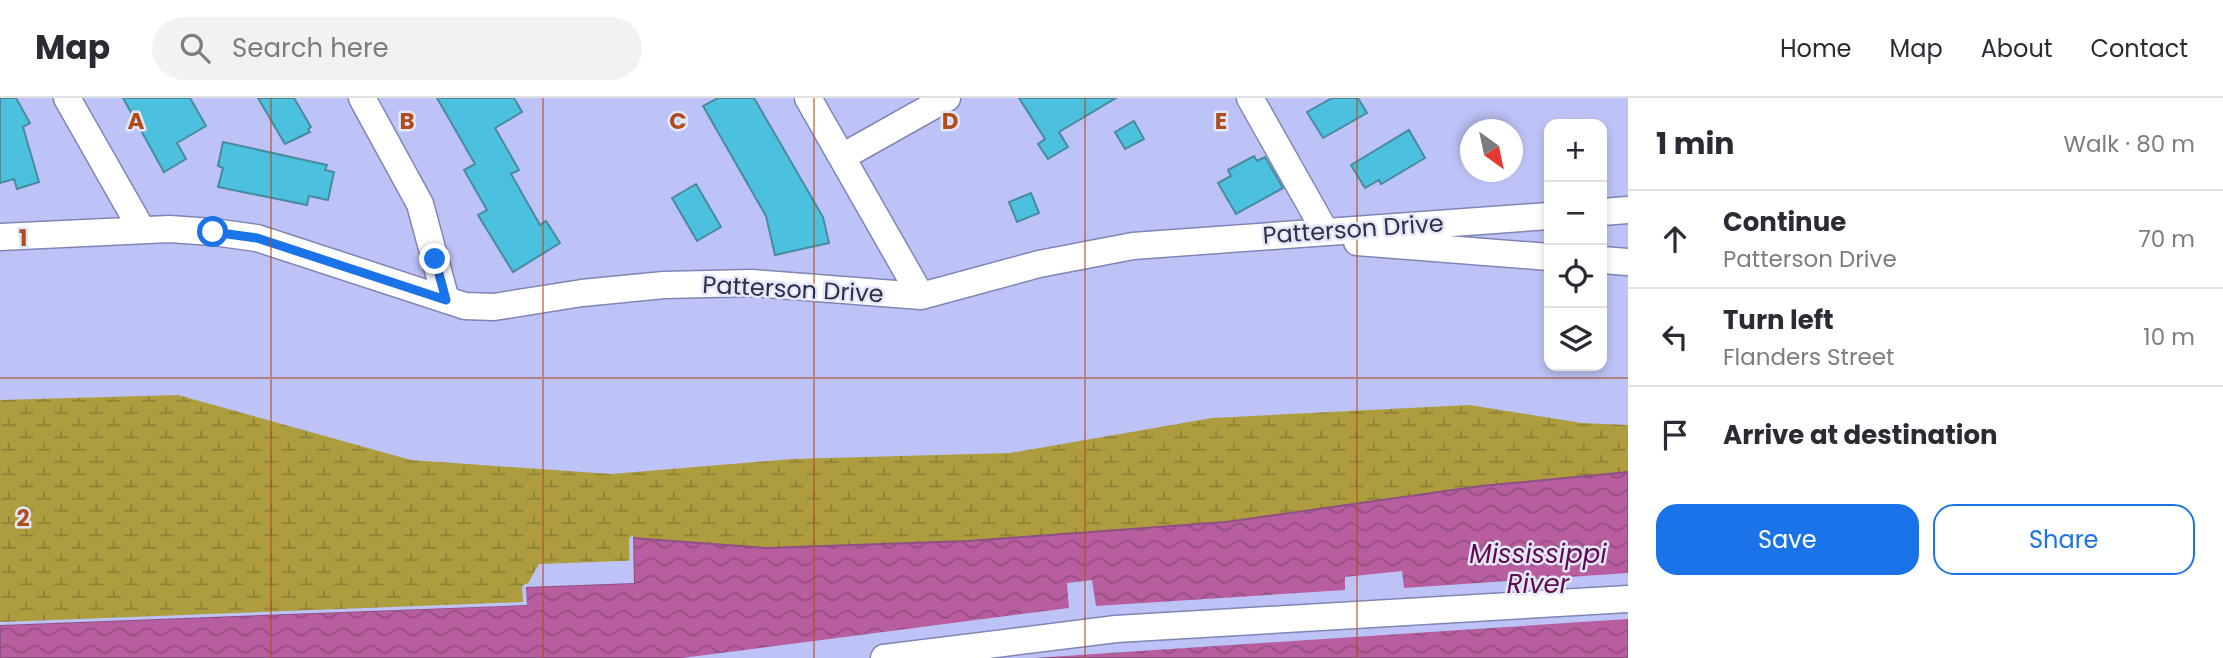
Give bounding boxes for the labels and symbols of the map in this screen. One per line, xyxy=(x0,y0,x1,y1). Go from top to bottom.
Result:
text: A xyxy=(128,105,145,137)
text: B xyxy=(399,105,415,137)
text: C xyxy=(669,105,687,137)
text: D xyxy=(942,105,958,137)
text: E xyxy=(1215,105,1227,137)
north arrow xyxy=(1460,119,1523,182)
street label: Patterson Drive xyxy=(1261,206,1445,252)
route start xyxy=(197,216,228,247)
text: 1 xyxy=(19,222,27,254)
route end xyxy=(419,243,450,274)
street label: Patterson Drive xyxy=(702,268,884,310)
text: 2 xyxy=(16,502,30,534)
water label: Mississippi River xyxy=(1469,536,1607,602)

